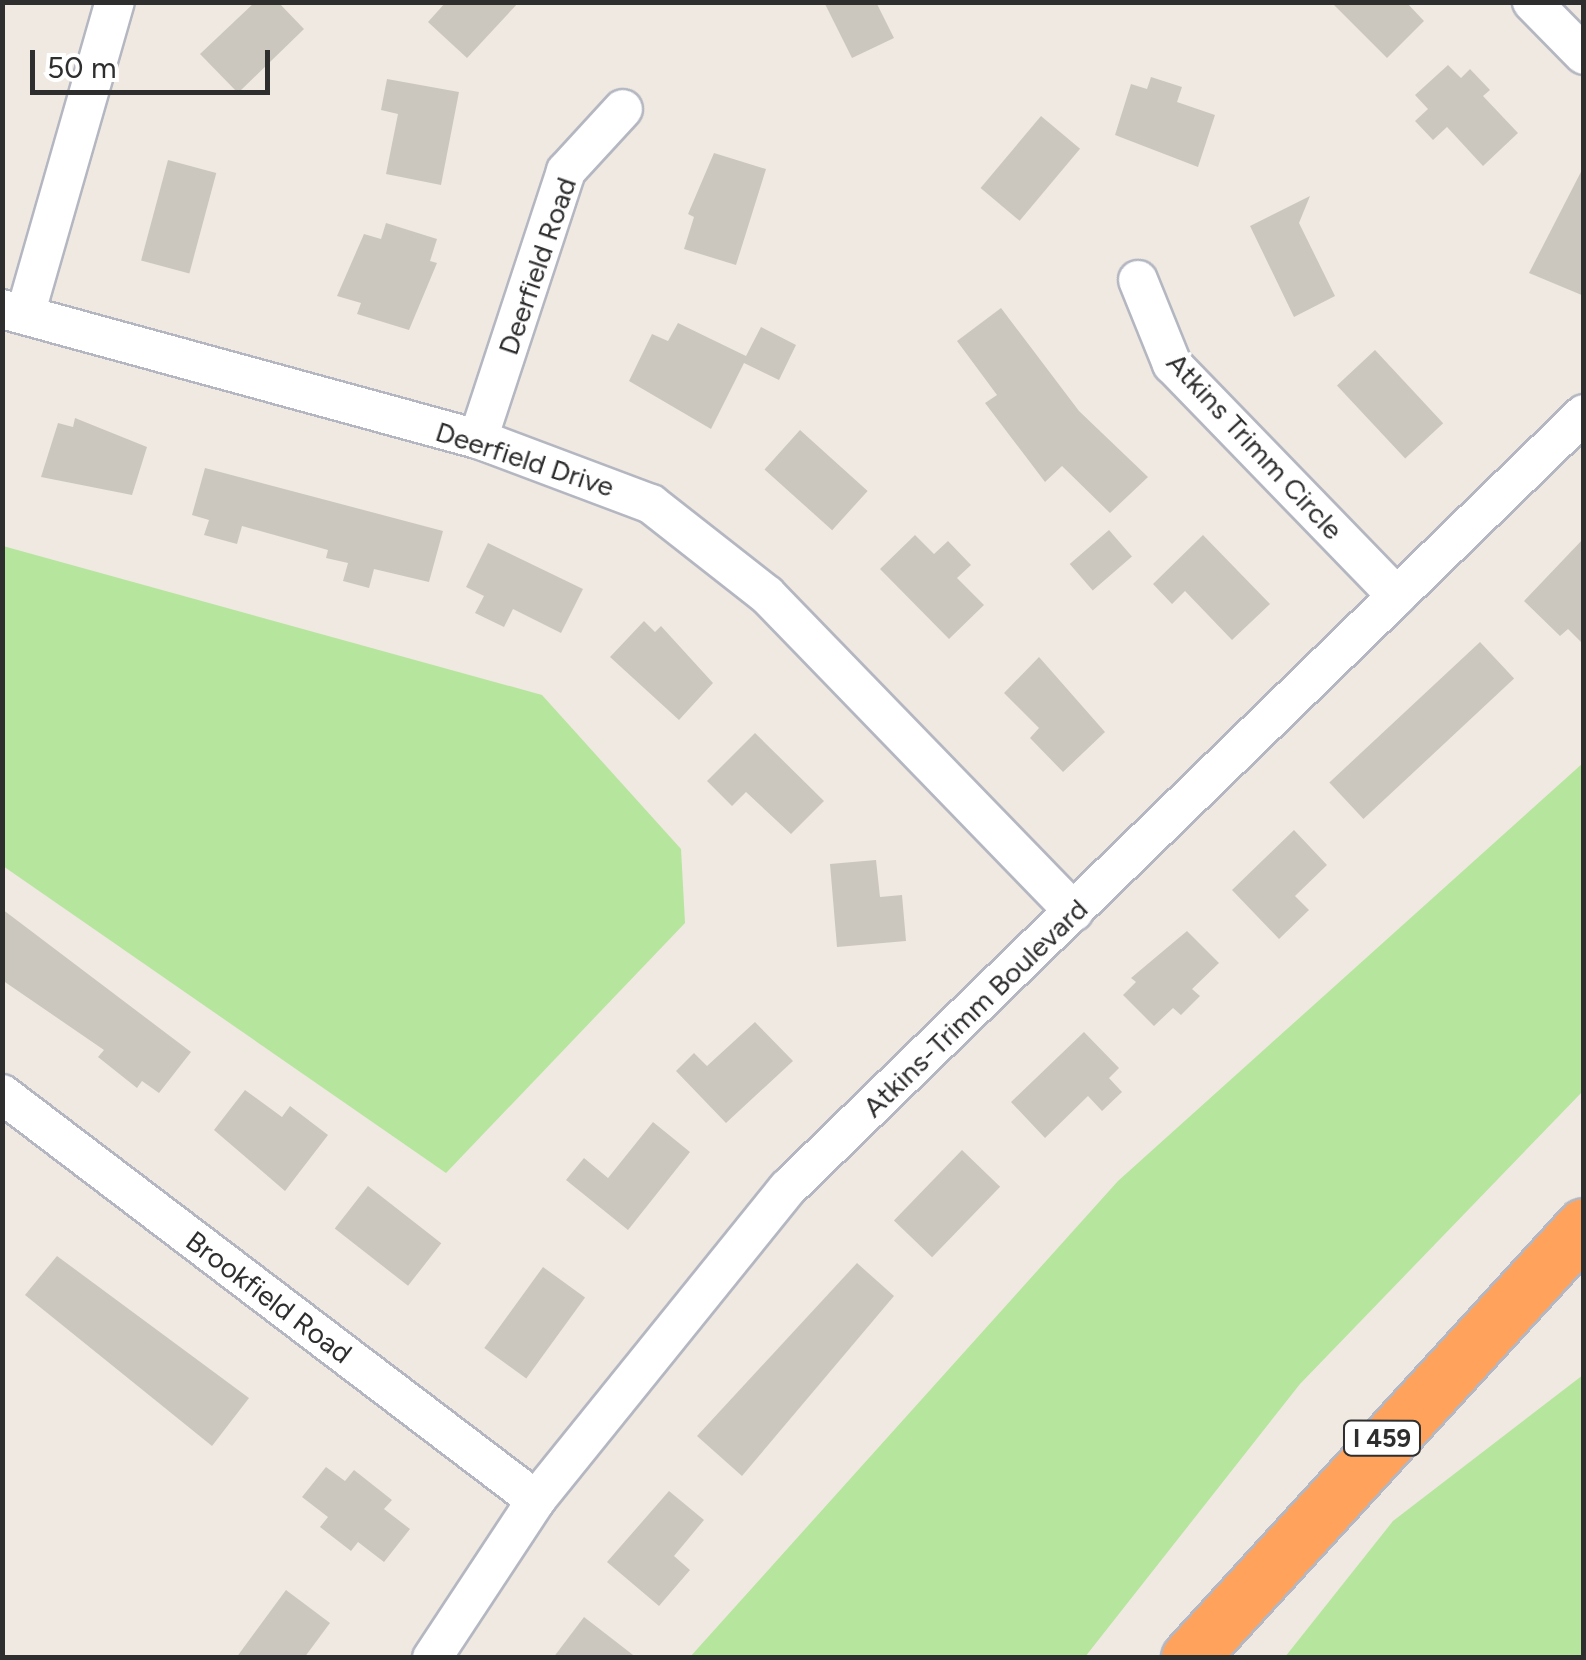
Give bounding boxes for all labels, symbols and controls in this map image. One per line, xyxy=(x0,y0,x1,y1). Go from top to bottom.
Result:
scale bar xyxy=(35,30,275,92)
text: 50 m xyxy=(47,49,116,86)
street label: Deerfield Road xyxy=(491,173,583,359)
street label: Atkins Trimm Circle xyxy=(1160,346,1350,546)
street label: Deerfield Drive xyxy=(432,414,618,504)
street label: Atkins-Trimm Boulevard xyxy=(856,892,1094,1124)
street label: Brookfield Road xyxy=(180,1224,358,1370)
road number: I 459 xyxy=(1342,1418,1422,1458)

